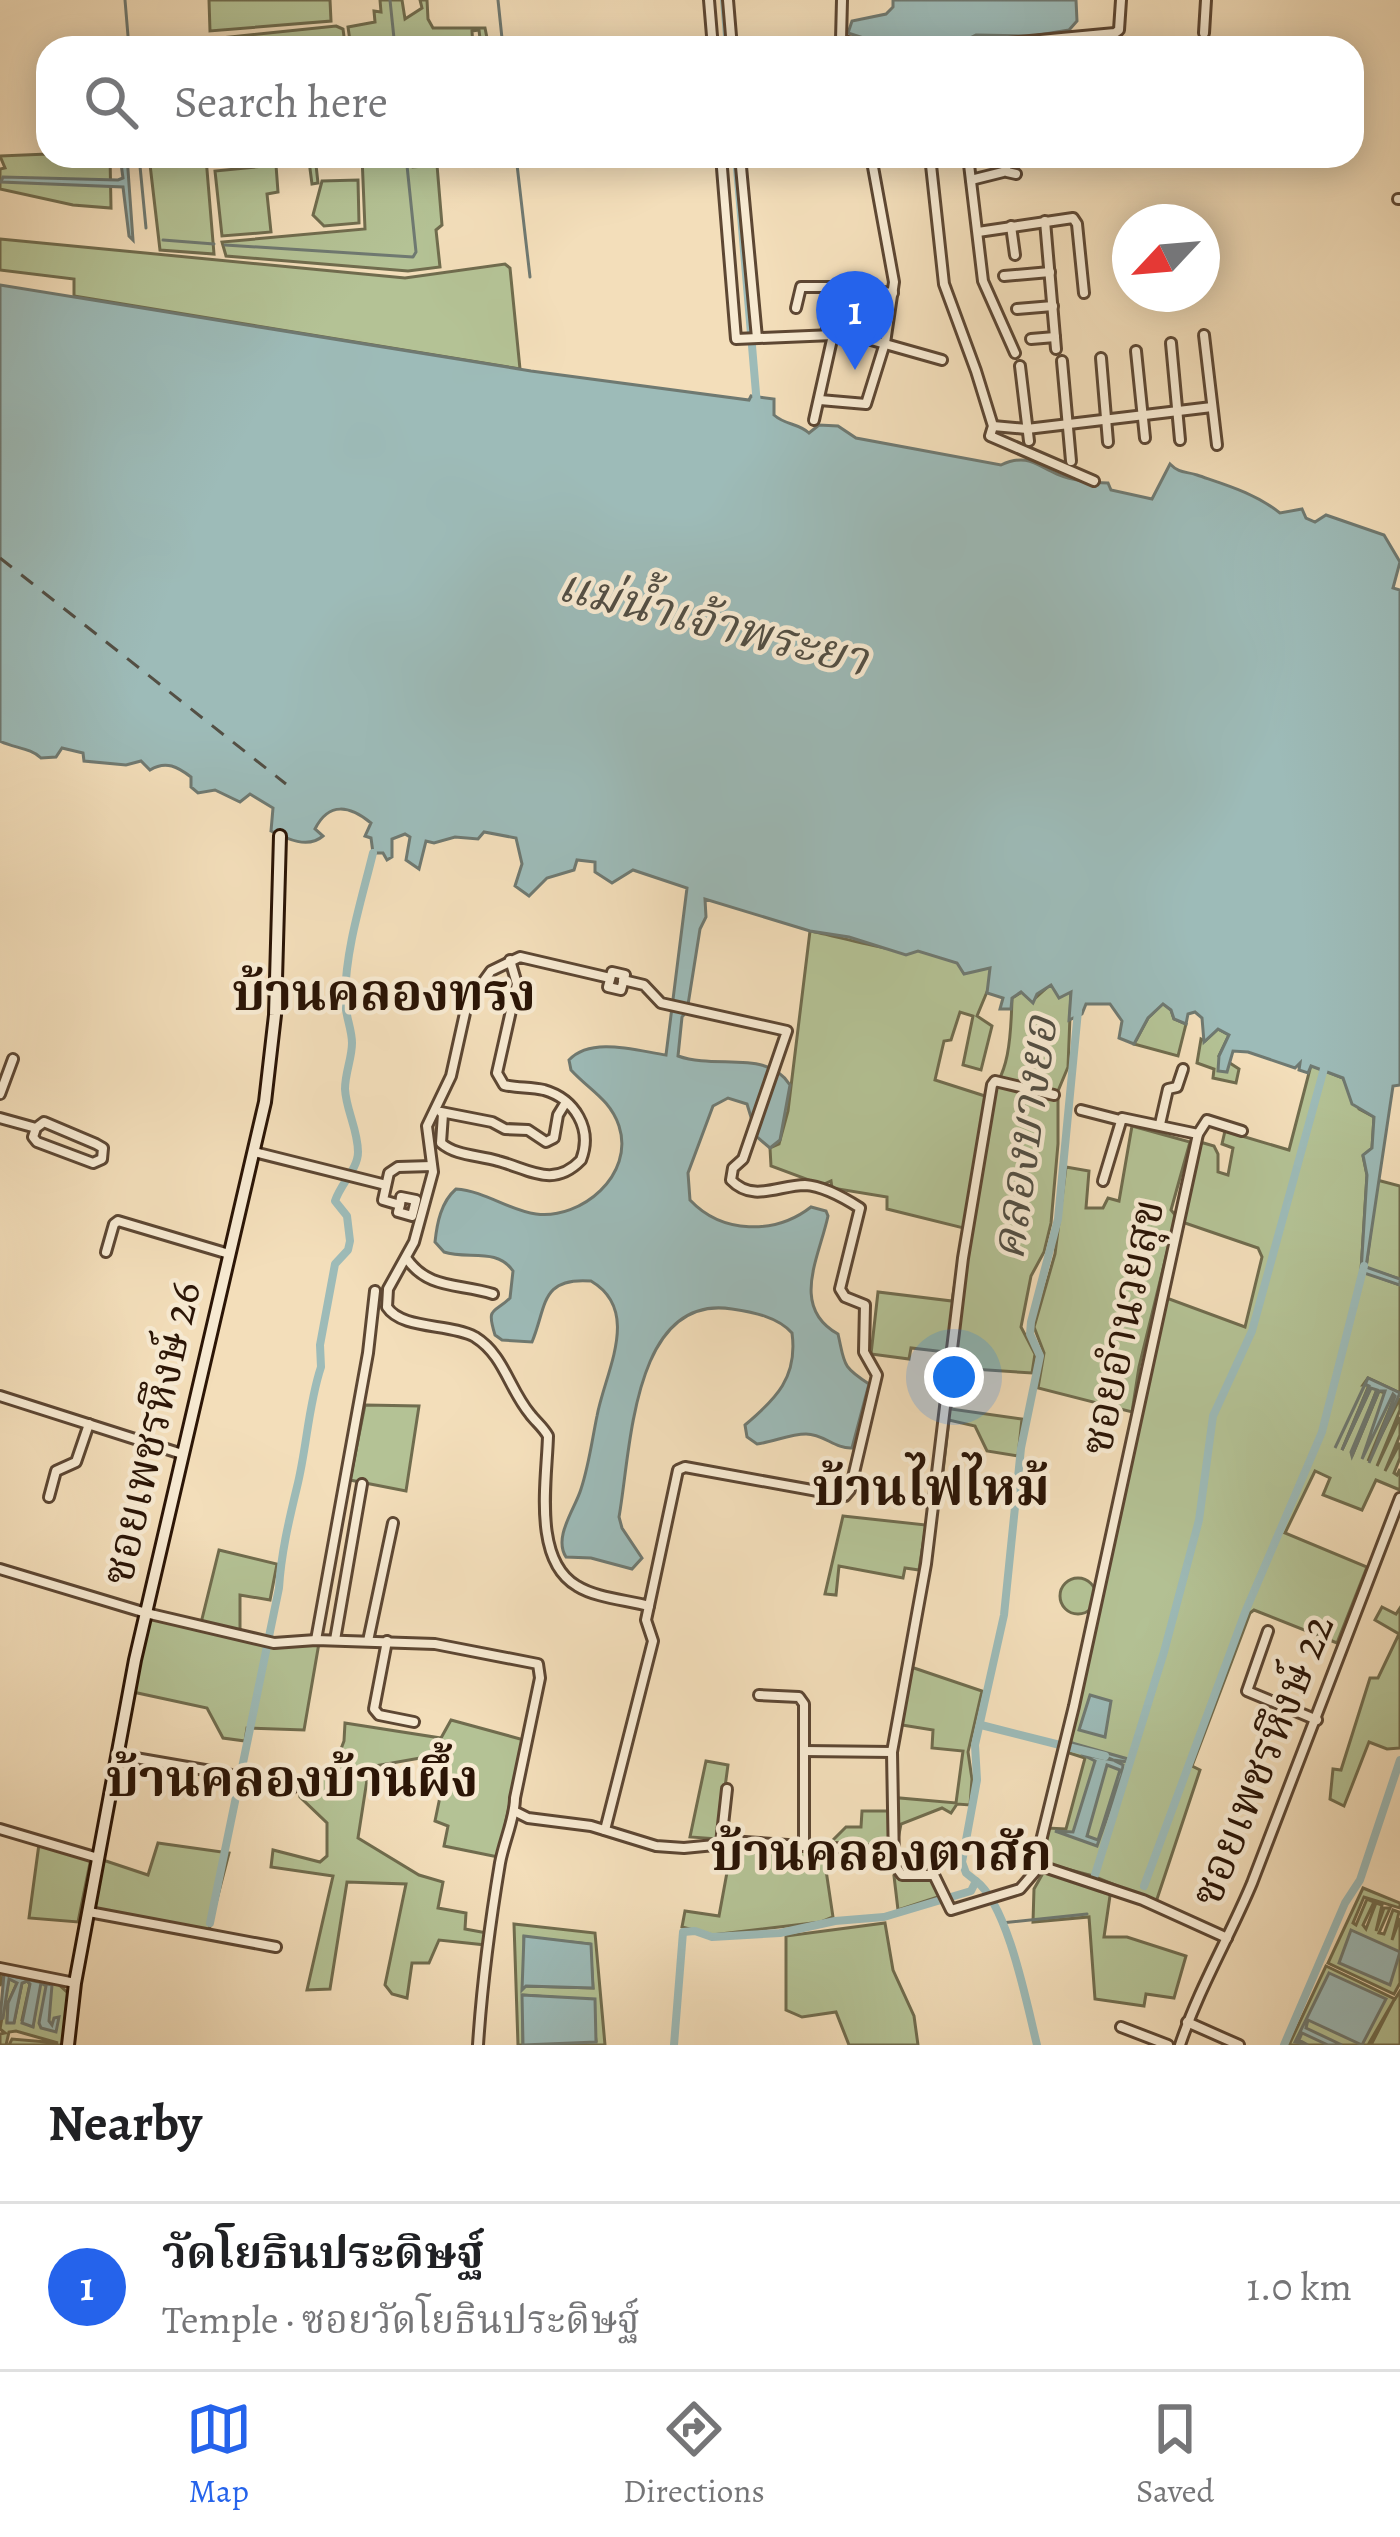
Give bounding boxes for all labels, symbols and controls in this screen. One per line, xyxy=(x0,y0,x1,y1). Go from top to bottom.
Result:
search box xyxy=(36,36,1364,168)
icon: search xyxy=(78,69,144,135)
text: Search here xyxy=(174,71,388,133)
north arrow xyxy=(1112,204,1220,312)
pin: 1 xyxy=(816,271,894,370)
water label: แม่น้ำเจ้าพระยา xyxy=(551,550,877,693)
district label: บ้านคลองทรง xyxy=(232,958,536,1028)
water label: คลองบางยอ xyxy=(974,1010,1074,1264)
street label: ซอยอำนวยสุข xyxy=(1065,1194,1179,1460)
street label: ซอยเพชรหึงษ์ 26 xyxy=(86,1275,216,1591)
your location xyxy=(924,1347,984,1407)
district label: บ้านไฟไหม้ xyxy=(812,1452,1050,1523)
street label: ซอยเพชรหึงษ์ 22 xyxy=(1175,1605,1349,1915)
district label: บ้านคลองบ้านผึ้ง xyxy=(106,1742,478,1814)
district label: บ้านคลองตาสัก xyxy=(710,1818,1052,1888)
text: Nearby xyxy=(48,2088,202,2158)
text: วัดโยธินประดิษฐ์ xyxy=(162,2222,484,2284)
text: 1 xyxy=(80,2260,94,2313)
text: 1.0 km xyxy=(1246,2260,1352,2313)
text: Temple · ซอยวัดโยธินประดิษฐ์ xyxy=(162,2293,640,2346)
tab: Map xyxy=(186,2396,252,2513)
tab: Directions xyxy=(623,2396,765,2513)
tab: Saved xyxy=(1136,2396,1214,2513)

